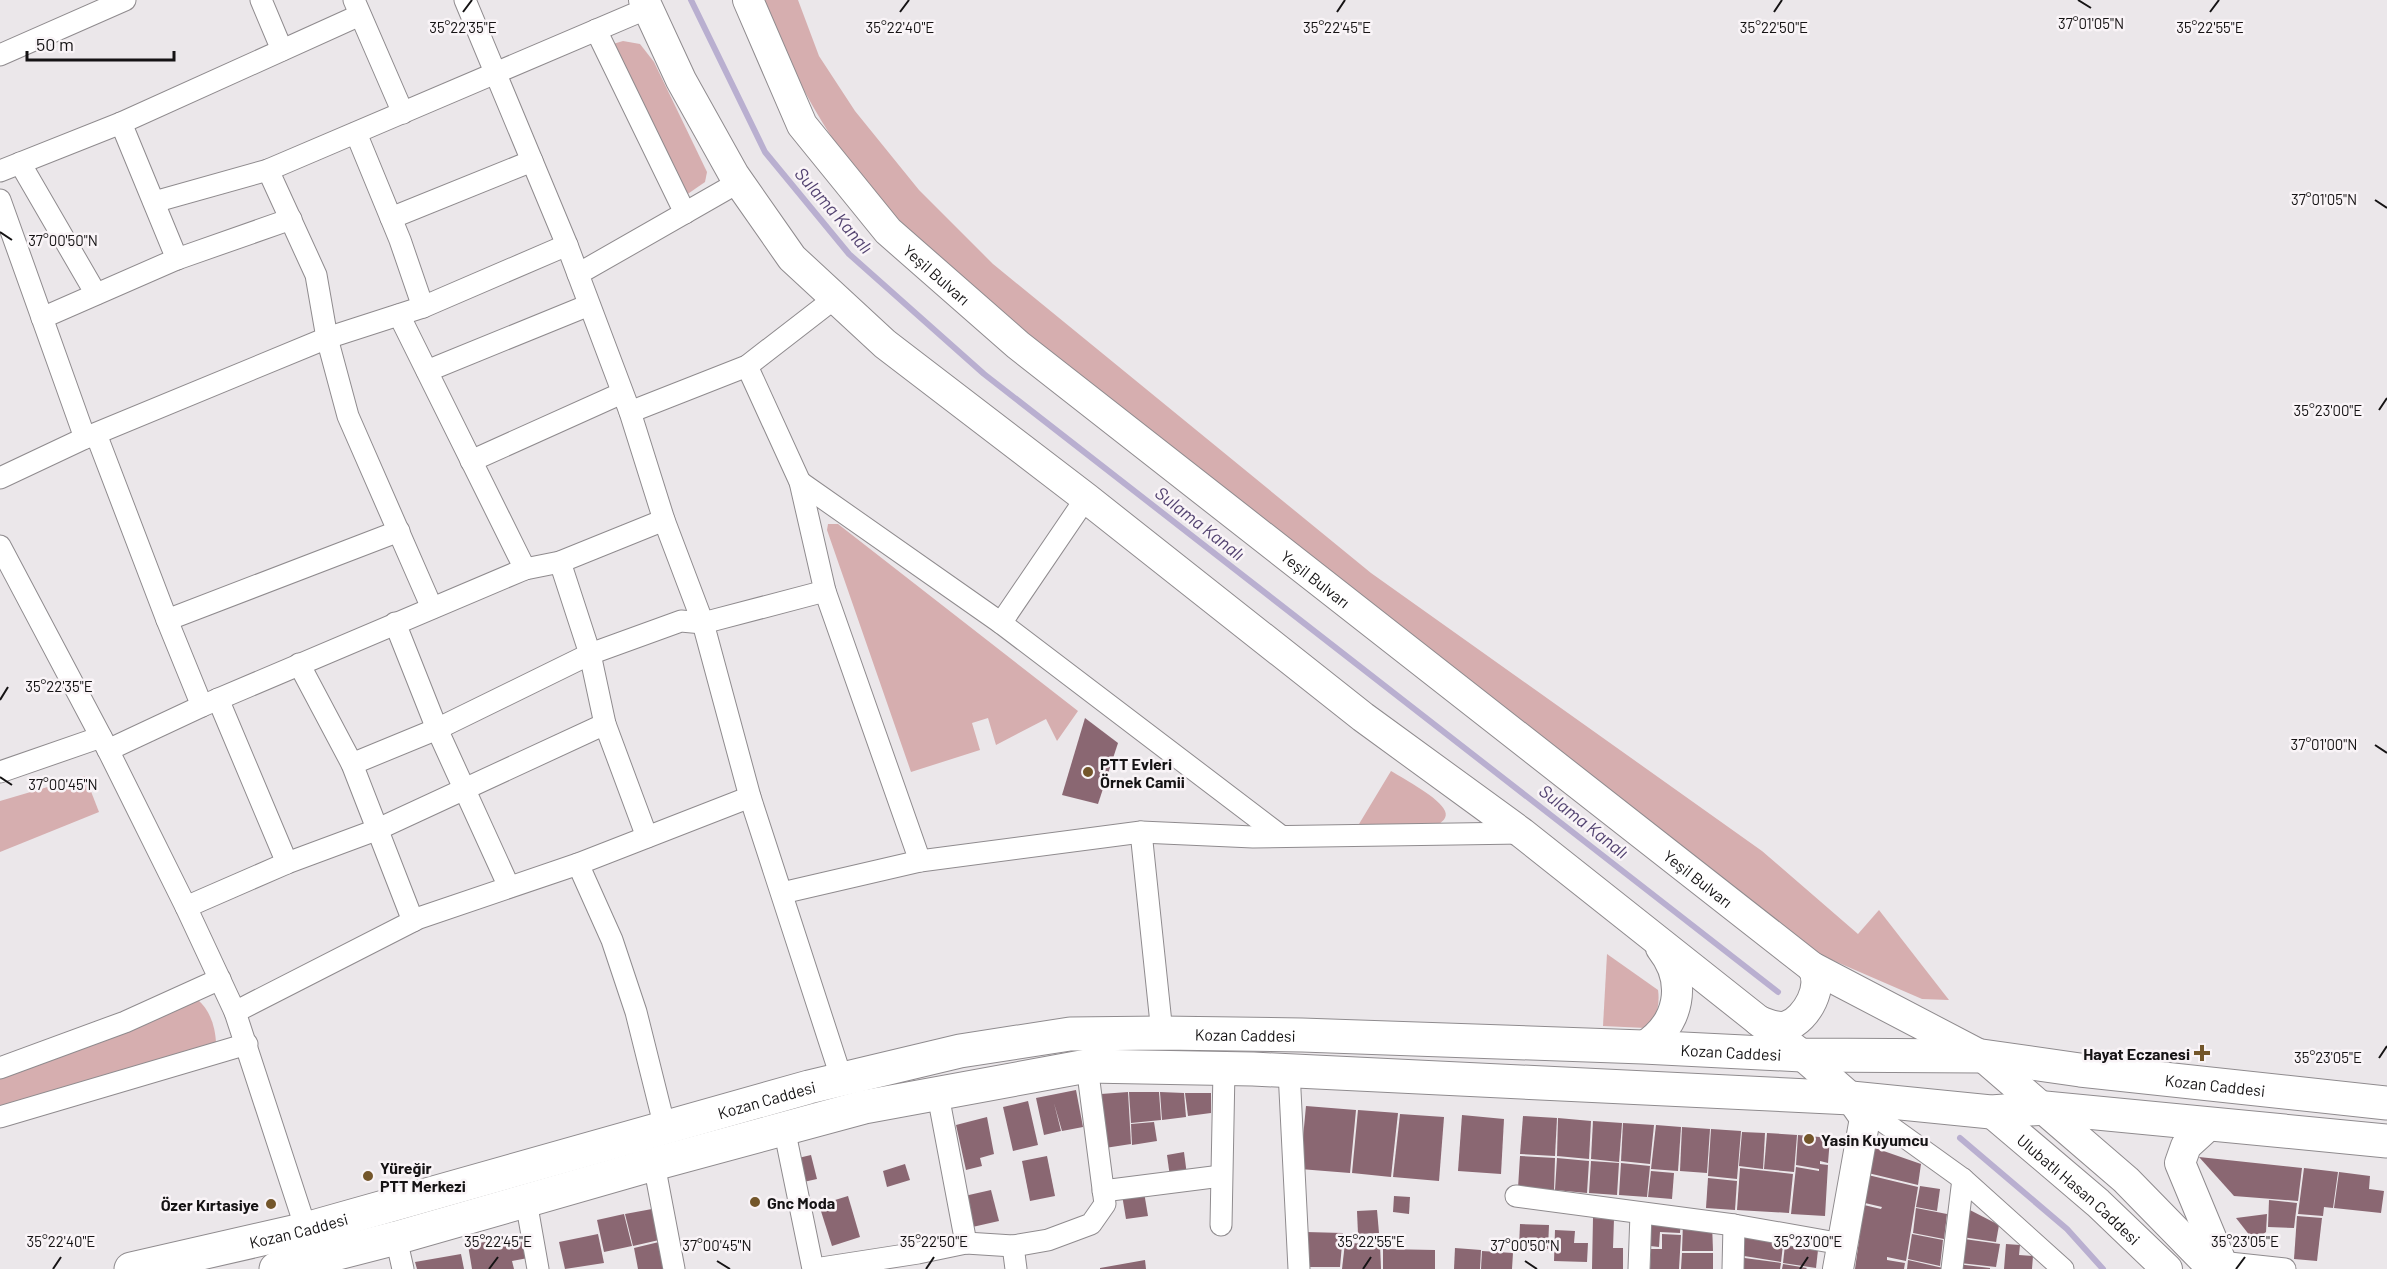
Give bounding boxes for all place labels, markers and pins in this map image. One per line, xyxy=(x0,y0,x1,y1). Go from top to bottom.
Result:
place label: PTT Evleri Örnek Camii xyxy=(1100,754,1185,791)
marker: PTT Evleri Örnek Camii xyxy=(1081,765,1095,779)
place label: Hayat Eczanesi xyxy=(2083,1044,2190,1063)
marker: Hayat Eczanesi xyxy=(2195,1046,2209,1060)
place label: Yasin Kuyumcu xyxy=(1821,1130,1928,1149)
marker: Yasin Kuyumcu xyxy=(1802,1132,1816,1146)
place label: Yüreğir PTT Merkezi xyxy=(380,1158,466,1195)
marker: Yüreğir PTT Merkezi xyxy=(361,1169,375,1183)
place label: Gnc Moda xyxy=(767,1193,835,1212)
place label: Özer Kırtasiye xyxy=(161,1195,259,1214)
marker: Gnc Moda xyxy=(748,1195,762,1209)
marker: Özer Kırtasiye xyxy=(264,1197,278,1211)

